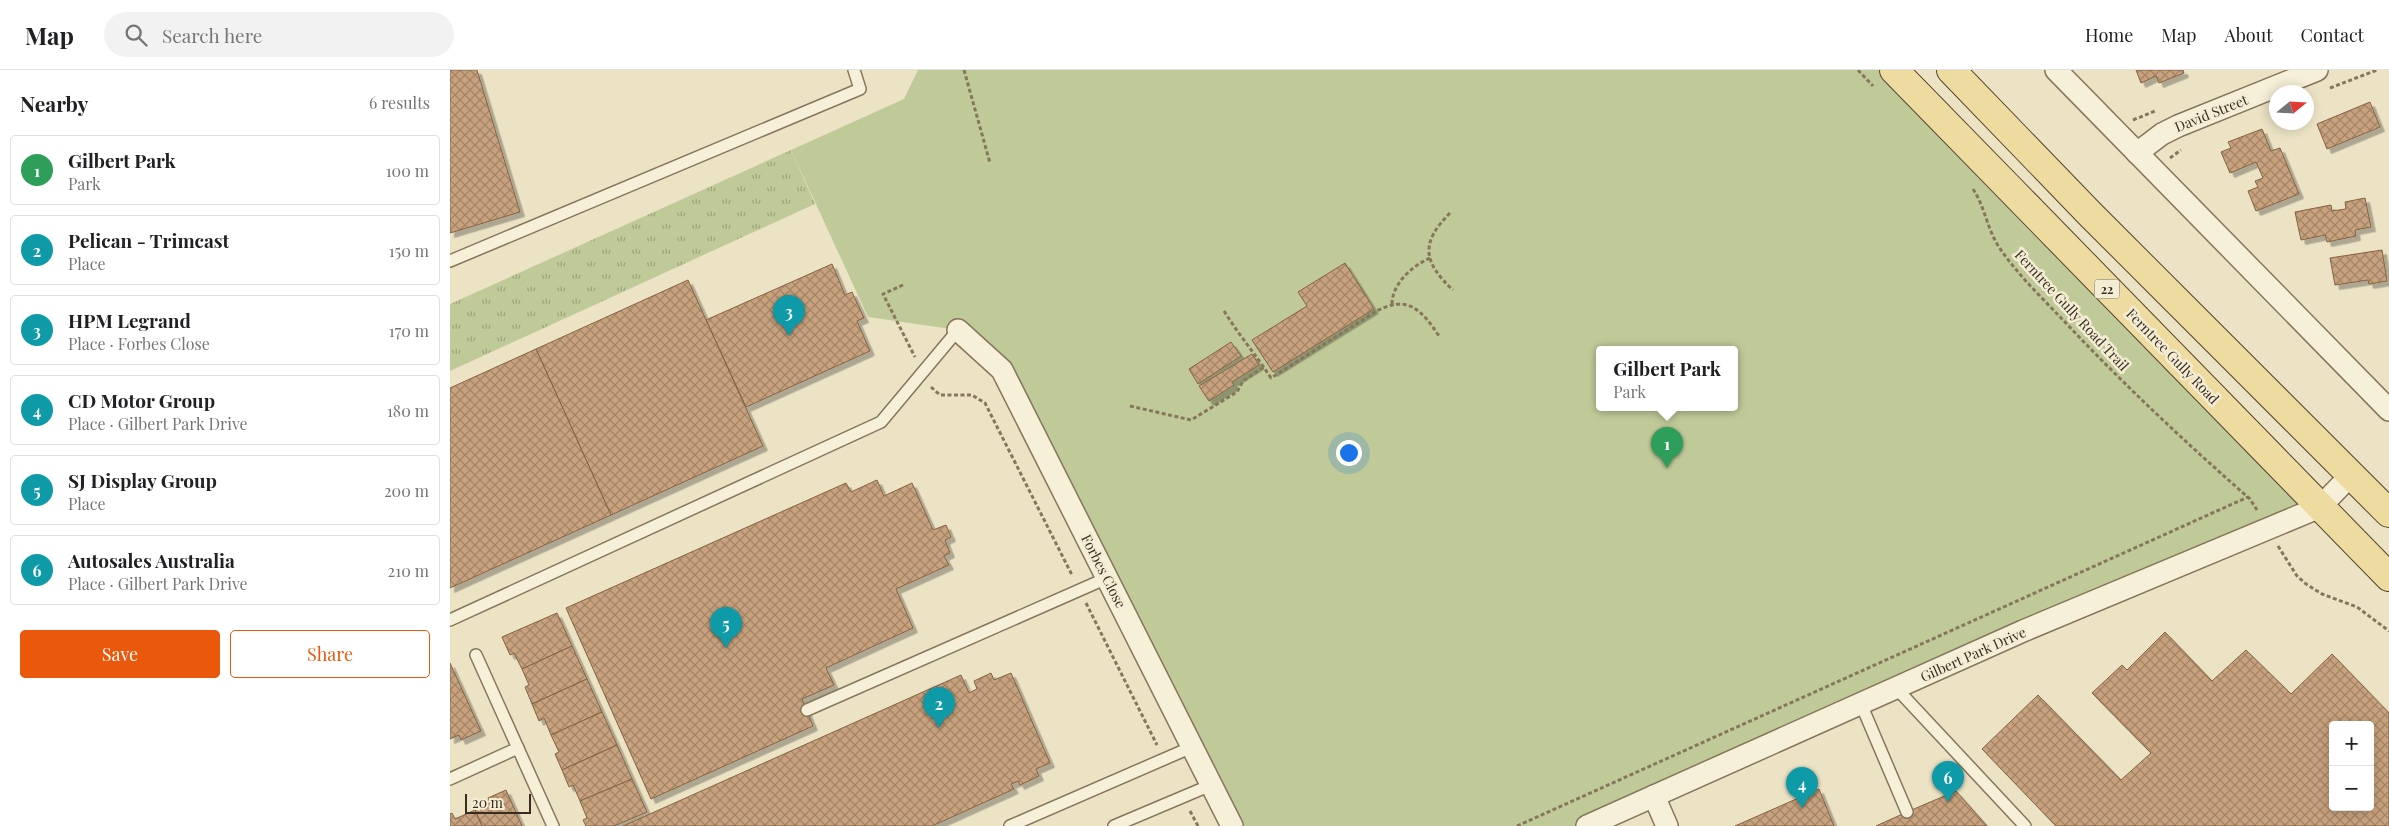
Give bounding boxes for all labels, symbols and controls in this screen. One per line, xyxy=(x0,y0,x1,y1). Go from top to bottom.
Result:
search box xyxy=(104,12,454,57)
text: Map xyxy=(25,19,74,51)
icon: search xyxy=(122,21,150,49)
text: Search here xyxy=(162,22,262,48)
text: Home xyxy=(2085,23,2133,47)
text: Map xyxy=(2161,23,2196,47)
text: About xyxy=(2224,23,2273,47)
text: Contact xyxy=(2301,23,2364,47)
north arrow xyxy=(2269,85,2314,130)
text: Nearby xyxy=(20,89,89,117)
street label: David Street xyxy=(2172,89,2251,136)
text: 6 results xyxy=(369,92,430,113)
text: Gilbert Park xyxy=(68,147,176,173)
text: 1 xyxy=(34,160,40,181)
text: 100 m xyxy=(386,160,429,181)
text: Park xyxy=(68,173,101,194)
text: Pelican - Trimcast xyxy=(68,227,229,253)
text: 2 xyxy=(33,240,41,261)
text: 150 m xyxy=(389,240,429,261)
street label: Ferntree Gully Road Trail xyxy=(2011,245,2133,375)
text: Place xyxy=(68,253,106,274)
road number: 22 xyxy=(2094,280,2120,298)
pin: 3 xyxy=(773,295,805,336)
street label: Ferntree Gully Road xyxy=(2122,304,2224,408)
text: HPM Legrand xyxy=(68,307,191,333)
text: 3 xyxy=(33,320,41,341)
text: 170 m xyxy=(389,320,429,341)
text: Place · Forbes Close xyxy=(68,333,210,354)
popup xyxy=(1596,346,1738,411)
text: Gilbert Park xyxy=(1613,355,1721,381)
text: Park xyxy=(1613,381,1646,402)
text: CD Motor Group xyxy=(68,387,215,413)
text: 4 xyxy=(33,400,41,421)
text: 180 m xyxy=(387,400,429,421)
text: Place · Gilbert Park Drive xyxy=(68,413,248,434)
pin: 1 xyxy=(1651,427,1683,468)
your location xyxy=(1336,440,1362,466)
text: SJ Display Group xyxy=(68,467,217,493)
text: 5 xyxy=(33,480,41,501)
text: 200 m xyxy=(384,480,429,501)
text: Place xyxy=(68,493,106,514)
street label: Forbes Close xyxy=(1077,531,1131,611)
text: Autosales Australia xyxy=(68,547,235,573)
text: 6 xyxy=(33,560,41,581)
text: 210 m xyxy=(388,560,429,581)
text: Place · Gilbert Park Drive xyxy=(68,573,248,594)
pin: 5 xyxy=(710,607,742,648)
street label: Gilbert Park Drive xyxy=(1917,622,2029,686)
button: Save xyxy=(20,630,220,678)
button: Share xyxy=(230,630,430,678)
pin: 2 xyxy=(923,687,955,728)
map controls xyxy=(2329,721,2374,811)
button: + xyxy=(2329,721,2374,766)
pin: 6 xyxy=(1932,761,1964,802)
button: − xyxy=(2329,766,2374,811)
pin: 4 xyxy=(1786,767,1818,808)
scale bar xyxy=(465,791,531,814)
text: 20 m xyxy=(472,793,503,812)

